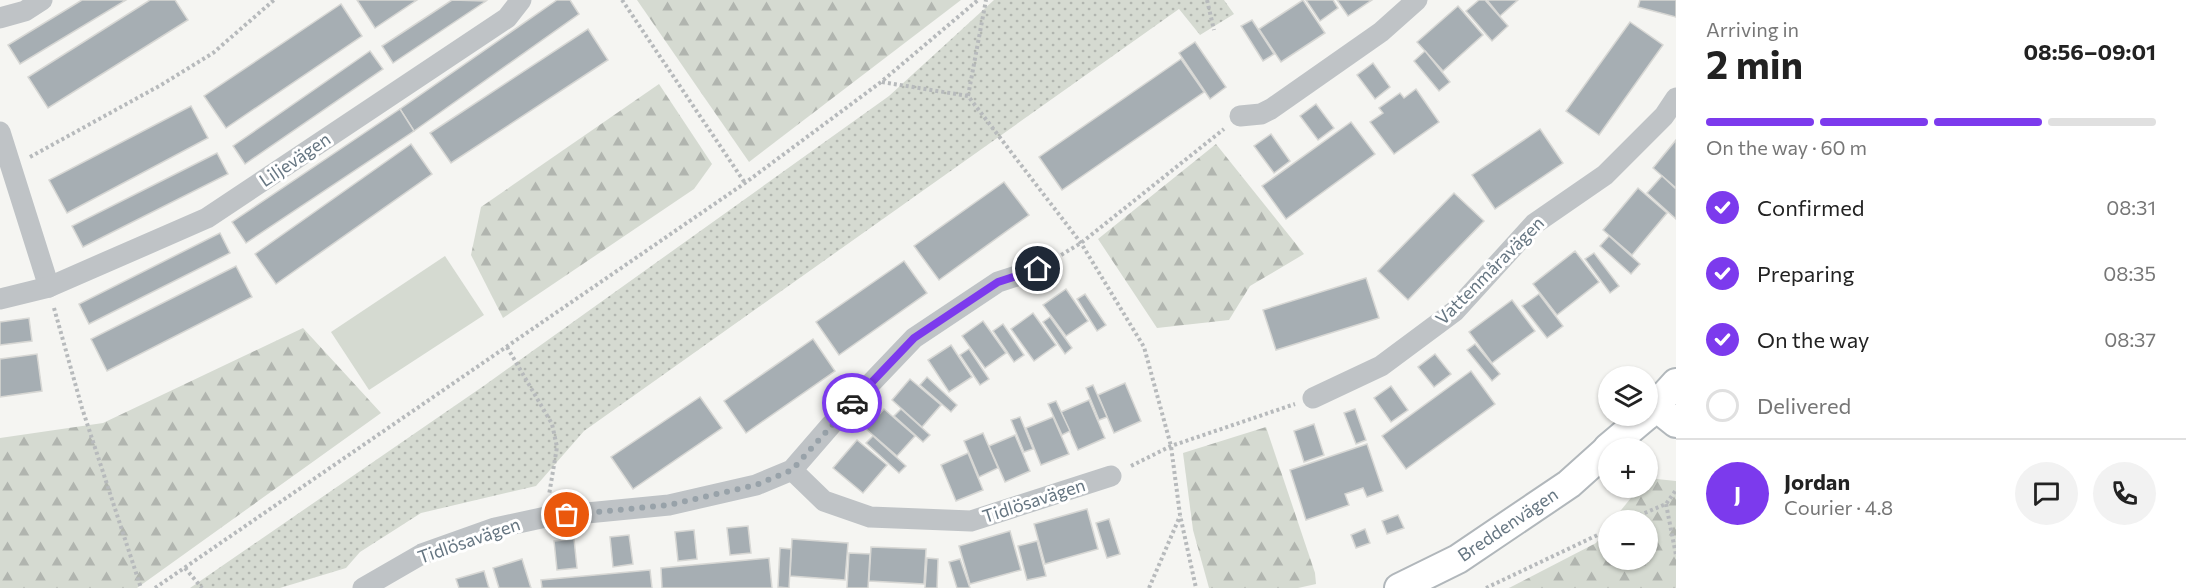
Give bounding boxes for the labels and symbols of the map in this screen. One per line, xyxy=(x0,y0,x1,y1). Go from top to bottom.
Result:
street label: Liljevägen xyxy=(255,127,334,191)
street label: Vattenmåravägen xyxy=(1430,211,1548,329)
pin xyxy=(1012,243,1063,294)
courier xyxy=(822,373,882,433)
street label: Tidlösavägen xyxy=(979,473,1088,527)
street label: Breddenvägen xyxy=(1453,483,1562,566)
pin xyxy=(541,489,592,540)
street label: Tidlösavägen xyxy=(415,512,523,568)

